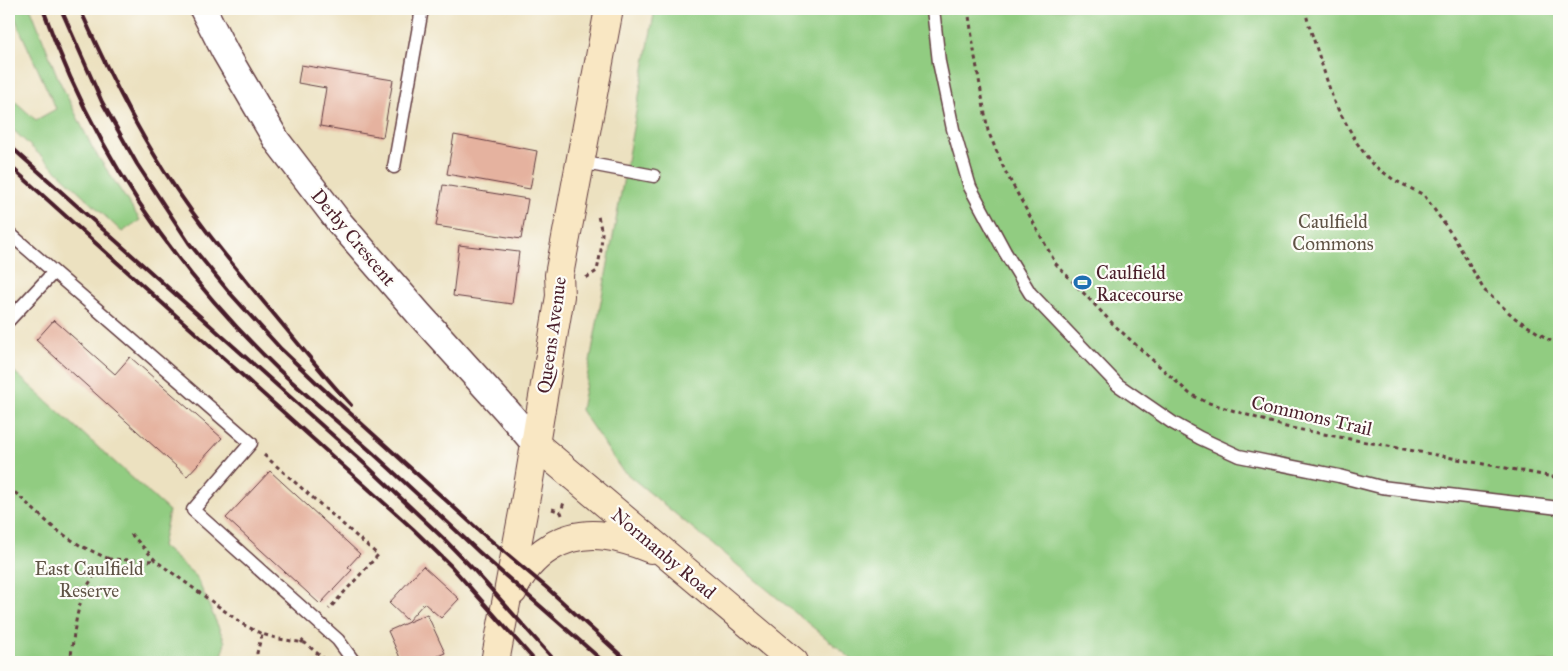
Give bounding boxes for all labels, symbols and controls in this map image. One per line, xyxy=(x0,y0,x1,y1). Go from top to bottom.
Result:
street label: Derby Crescent xyxy=(306,184,401,291)
park label: Caulfield Commons xyxy=(1292,210,1374,255)
place label: Caulfield Racecourse xyxy=(1096,261,1183,306)
sports icon: Caulfield Racecourse xyxy=(1072,273,1092,293)
street label: Queens Avenue xyxy=(532,275,571,395)
street label: Commons Trail xyxy=(1249,390,1376,441)
street label: Normanby Road xyxy=(607,503,721,604)
park label: East Caulfield Reserve xyxy=(34,557,144,602)

